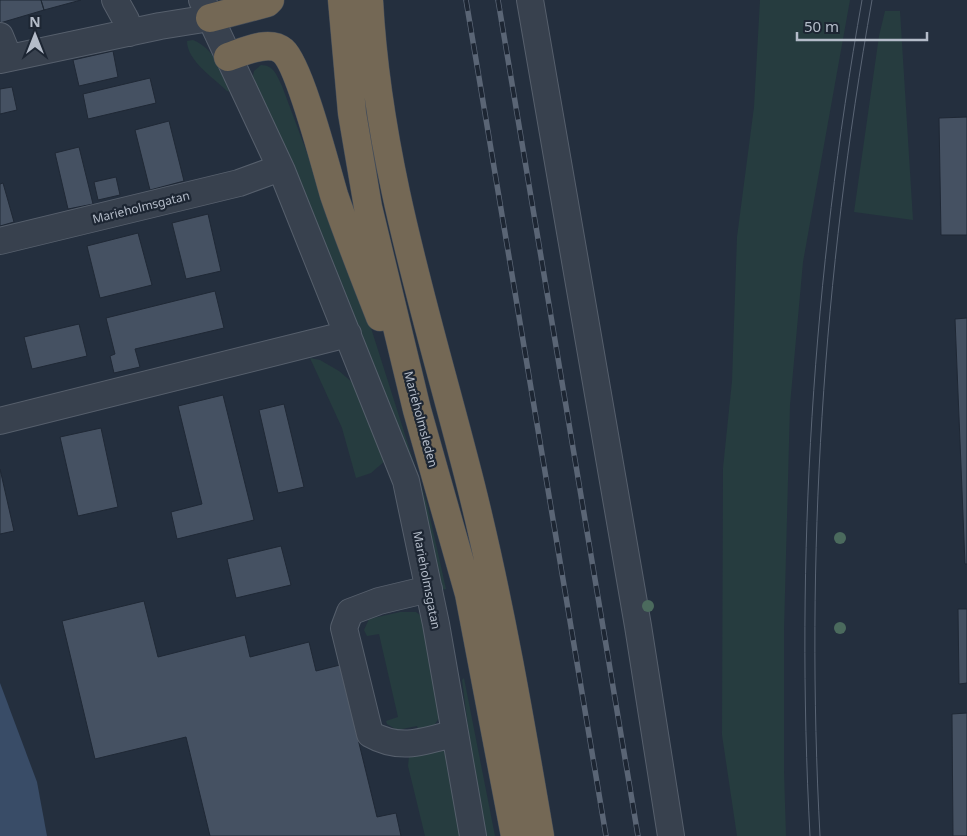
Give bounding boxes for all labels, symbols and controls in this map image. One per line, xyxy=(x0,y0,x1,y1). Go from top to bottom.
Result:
north arrow xyxy=(10,10,60,60)
scale bar xyxy=(797,10,927,42)
text: N xyxy=(29,12,41,31)
text: 50 m xyxy=(804,16,839,36)
street label: Marieholmsgatan xyxy=(91,187,191,227)
street label: Marieholmsleden xyxy=(400,369,442,469)
street label: Marieholmsgatan xyxy=(409,529,445,631)

